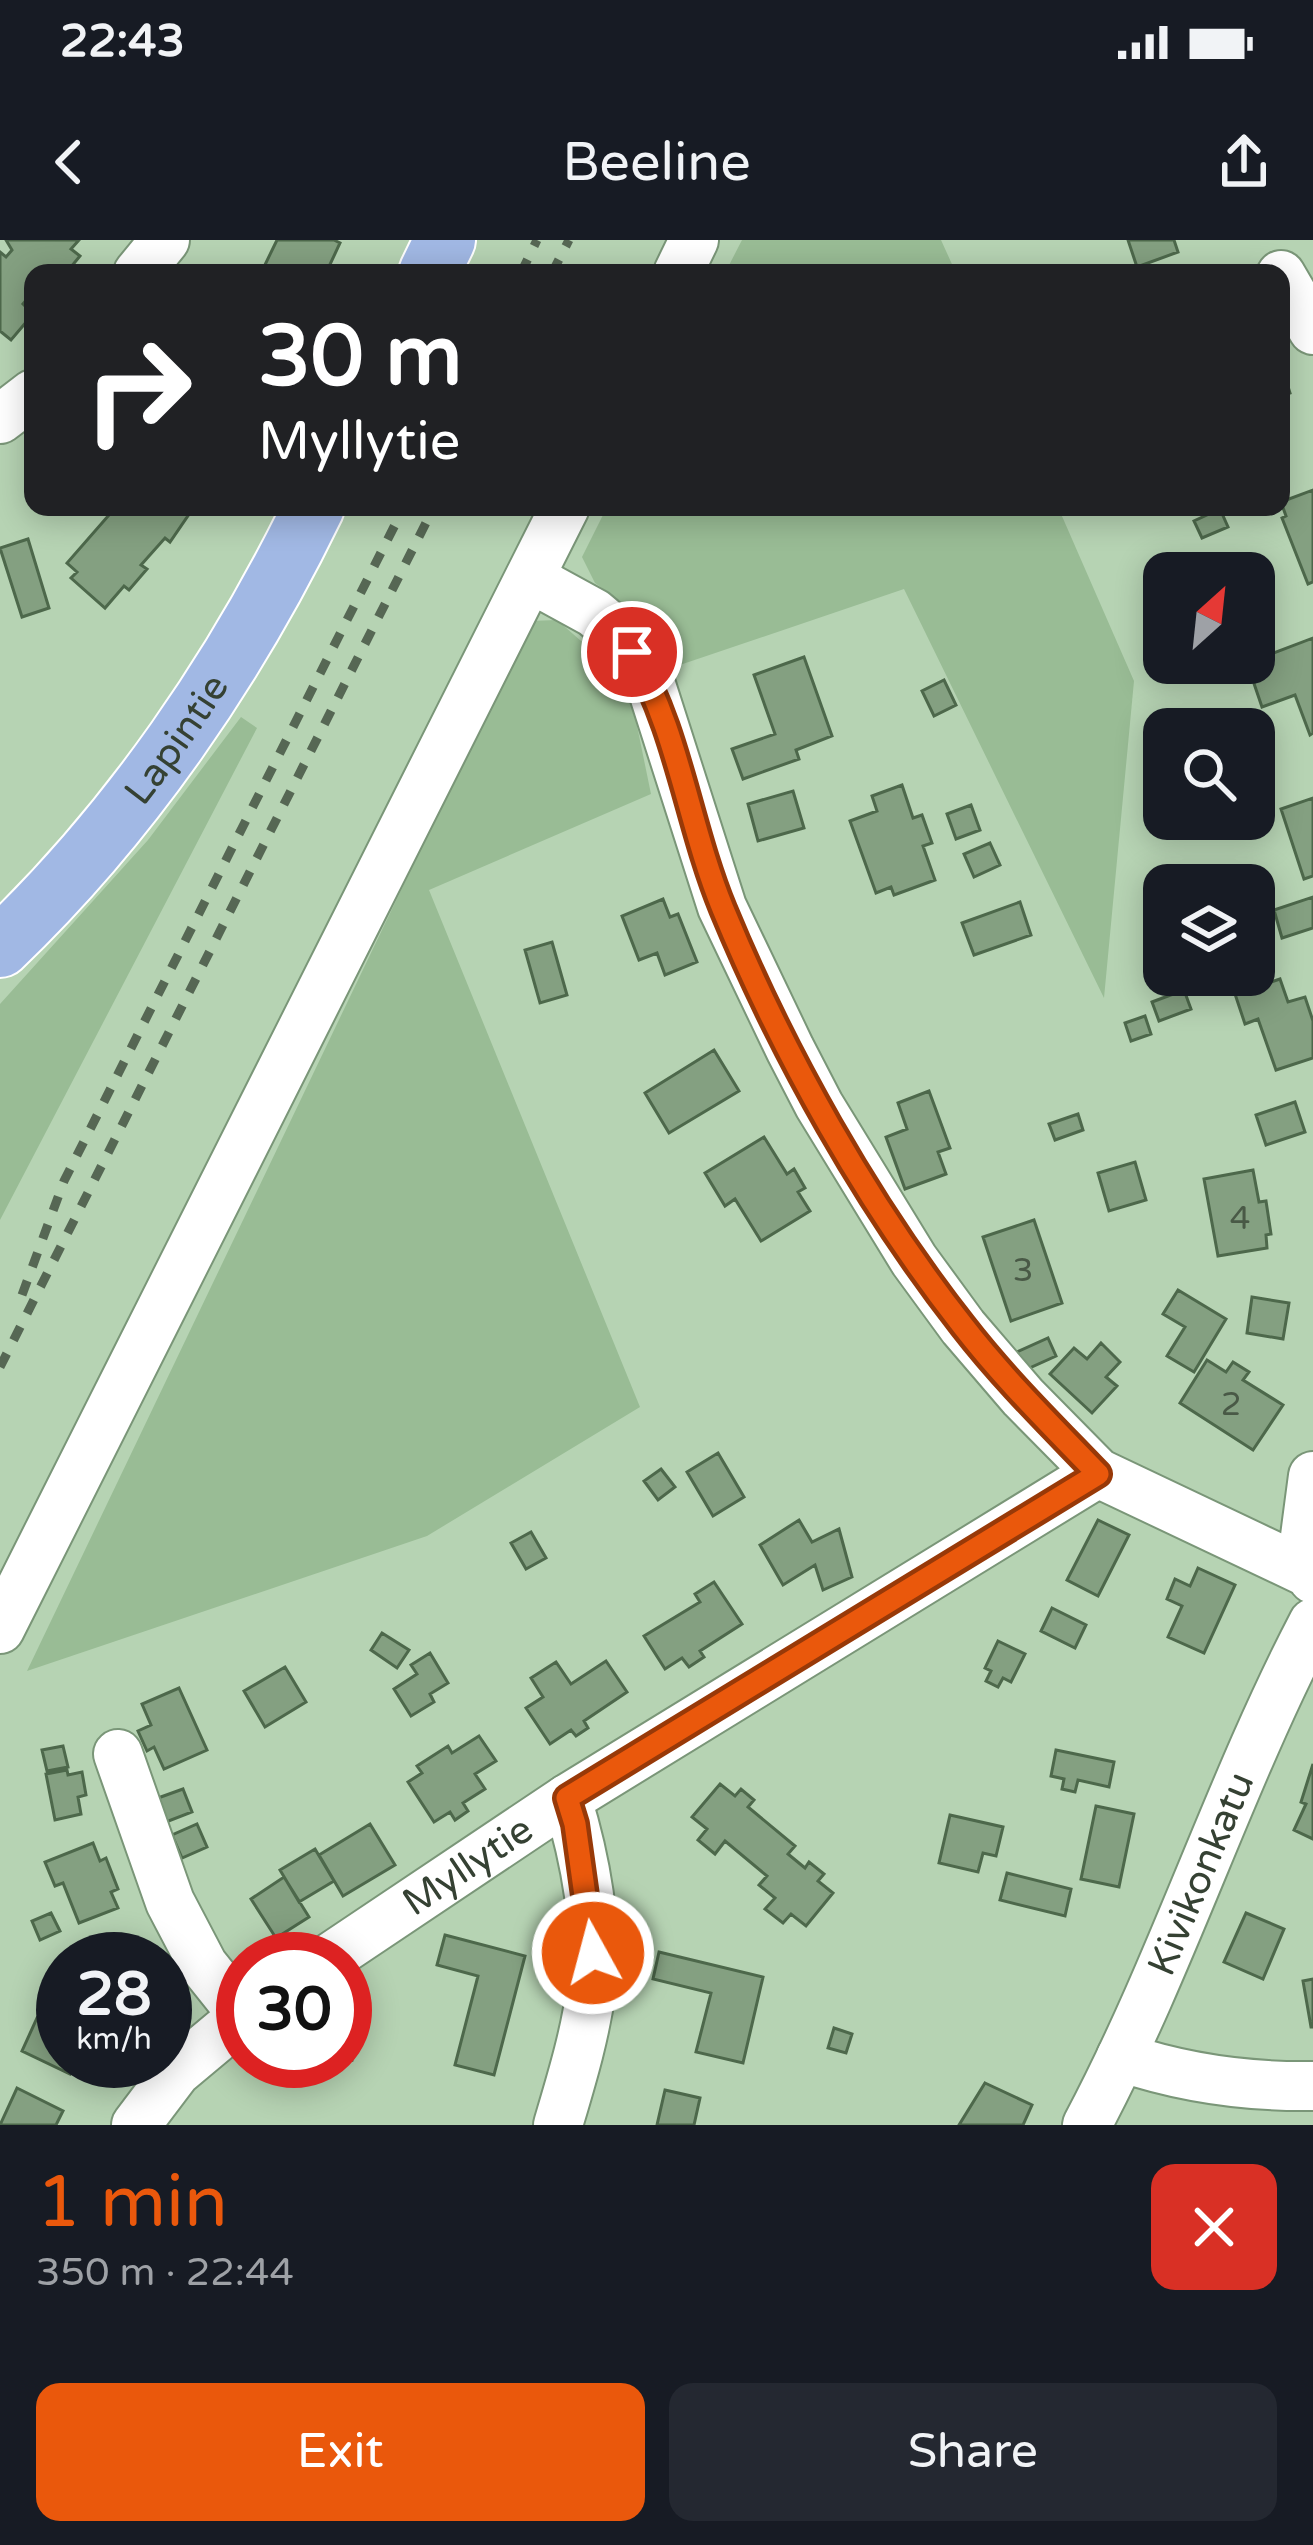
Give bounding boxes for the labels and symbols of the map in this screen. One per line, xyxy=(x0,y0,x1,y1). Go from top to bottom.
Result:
north arrow xyxy=(1143,552,1275,684)
pin xyxy=(581,601,683,703)
street label: Lapintie xyxy=(114,665,238,814)
house number: 4 xyxy=(1230,1199,1250,1238)
house number: 3 xyxy=(1013,1251,1033,1290)
house number: 2 xyxy=(1221,1385,1241,1424)
street label: Kivikonkatu xyxy=(1137,1765,1264,1982)
street label: Myllytie xyxy=(394,1805,541,1926)
position arrow xyxy=(530,1890,656,2016)
speed limit sign: 30 xyxy=(216,1932,372,2088)

